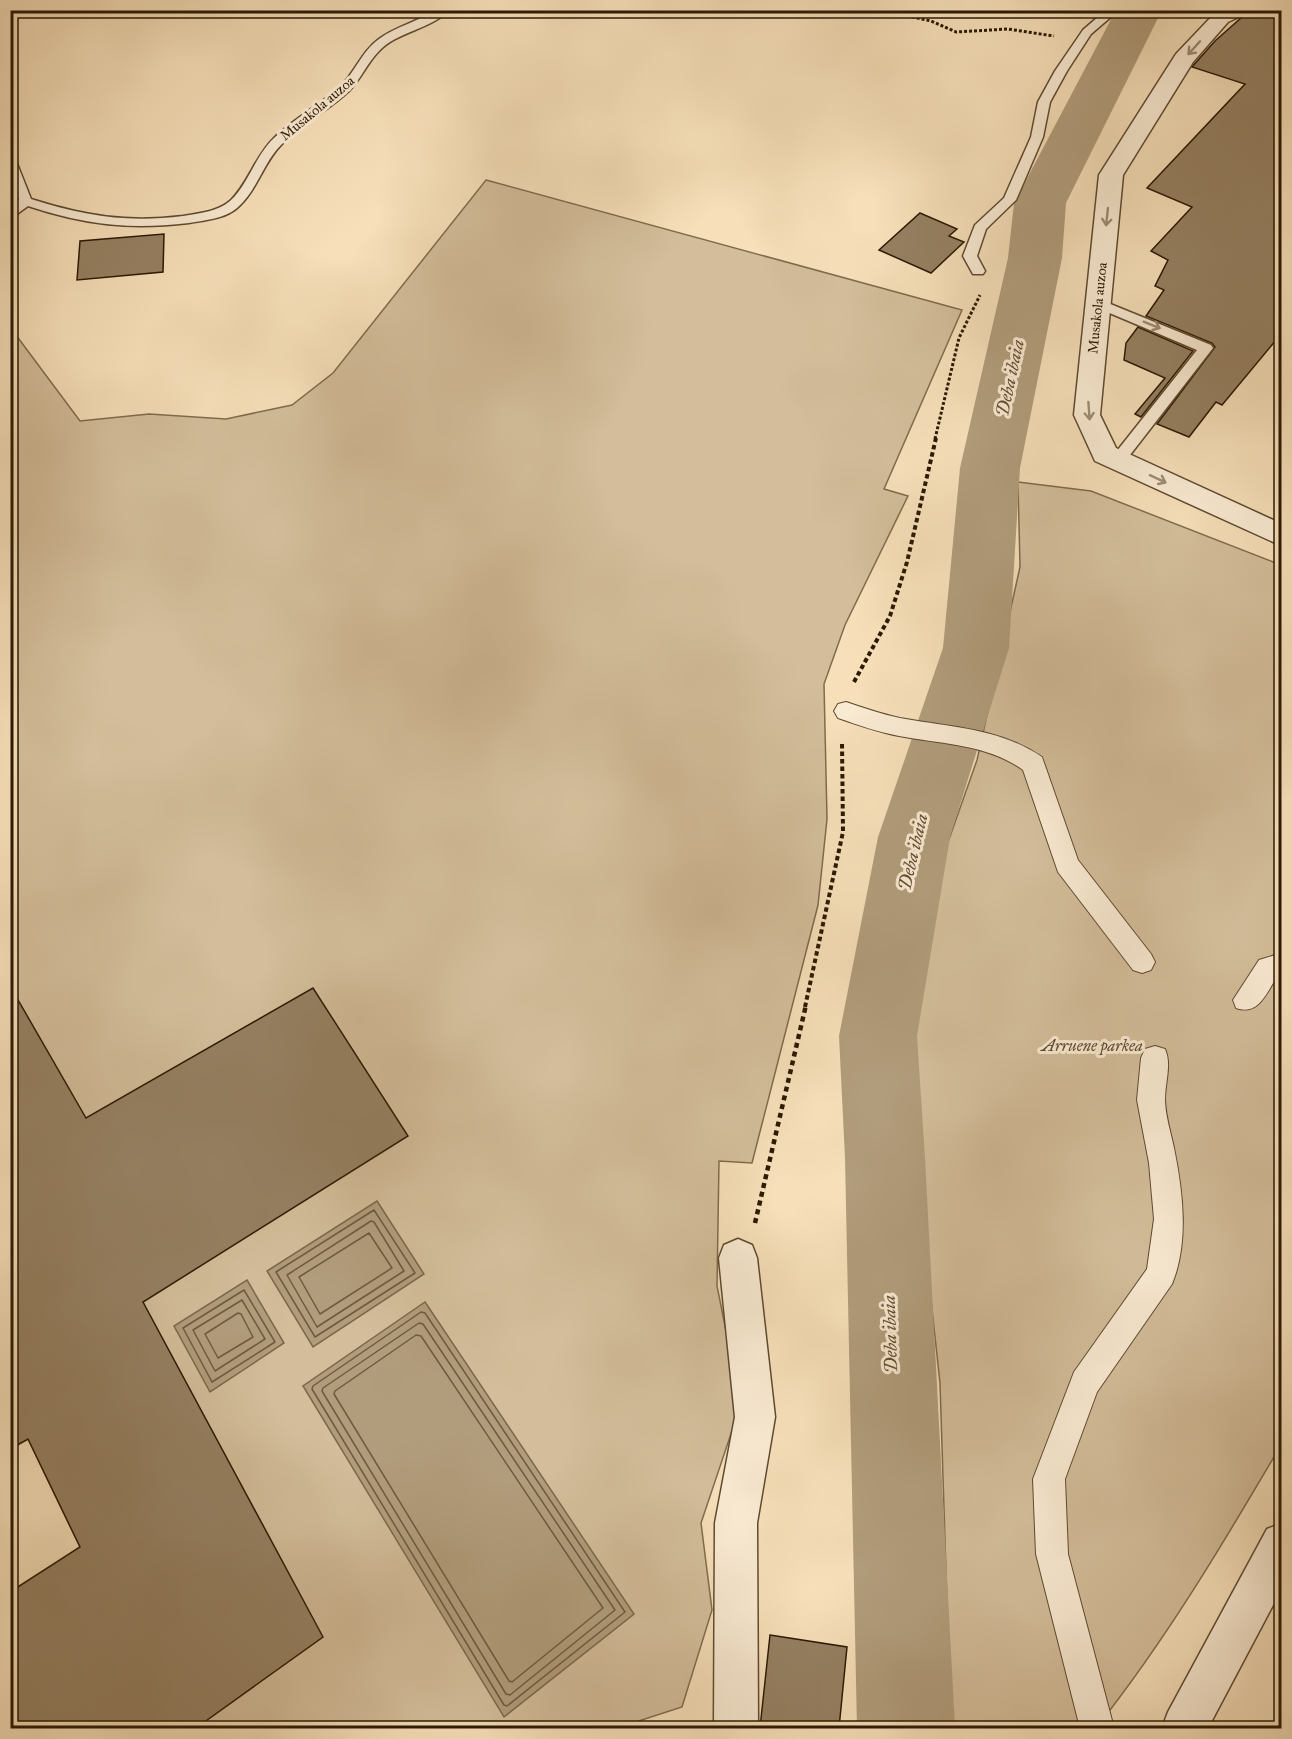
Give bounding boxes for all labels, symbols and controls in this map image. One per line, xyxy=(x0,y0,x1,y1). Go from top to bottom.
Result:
one-way arrow xyxy=(1187,40,1201,55)
street label: Musakola auzoa xyxy=(277,72,358,144)
one-way arrow xyxy=(1101,207,1112,227)
street label: Musakola auzoa xyxy=(1084,261,1111,355)
one-way arrow xyxy=(1142,320,1161,331)
water label: Deba ibaia xyxy=(991,337,1029,418)
one-way arrow xyxy=(1083,401,1094,420)
one-way arrow xyxy=(1149,473,1167,485)
water label: Deba ibaia xyxy=(894,811,933,892)
park label: Arruene parkea xyxy=(1039,1036,1143,1056)
water label: Deba ibaia xyxy=(878,1294,902,1373)

